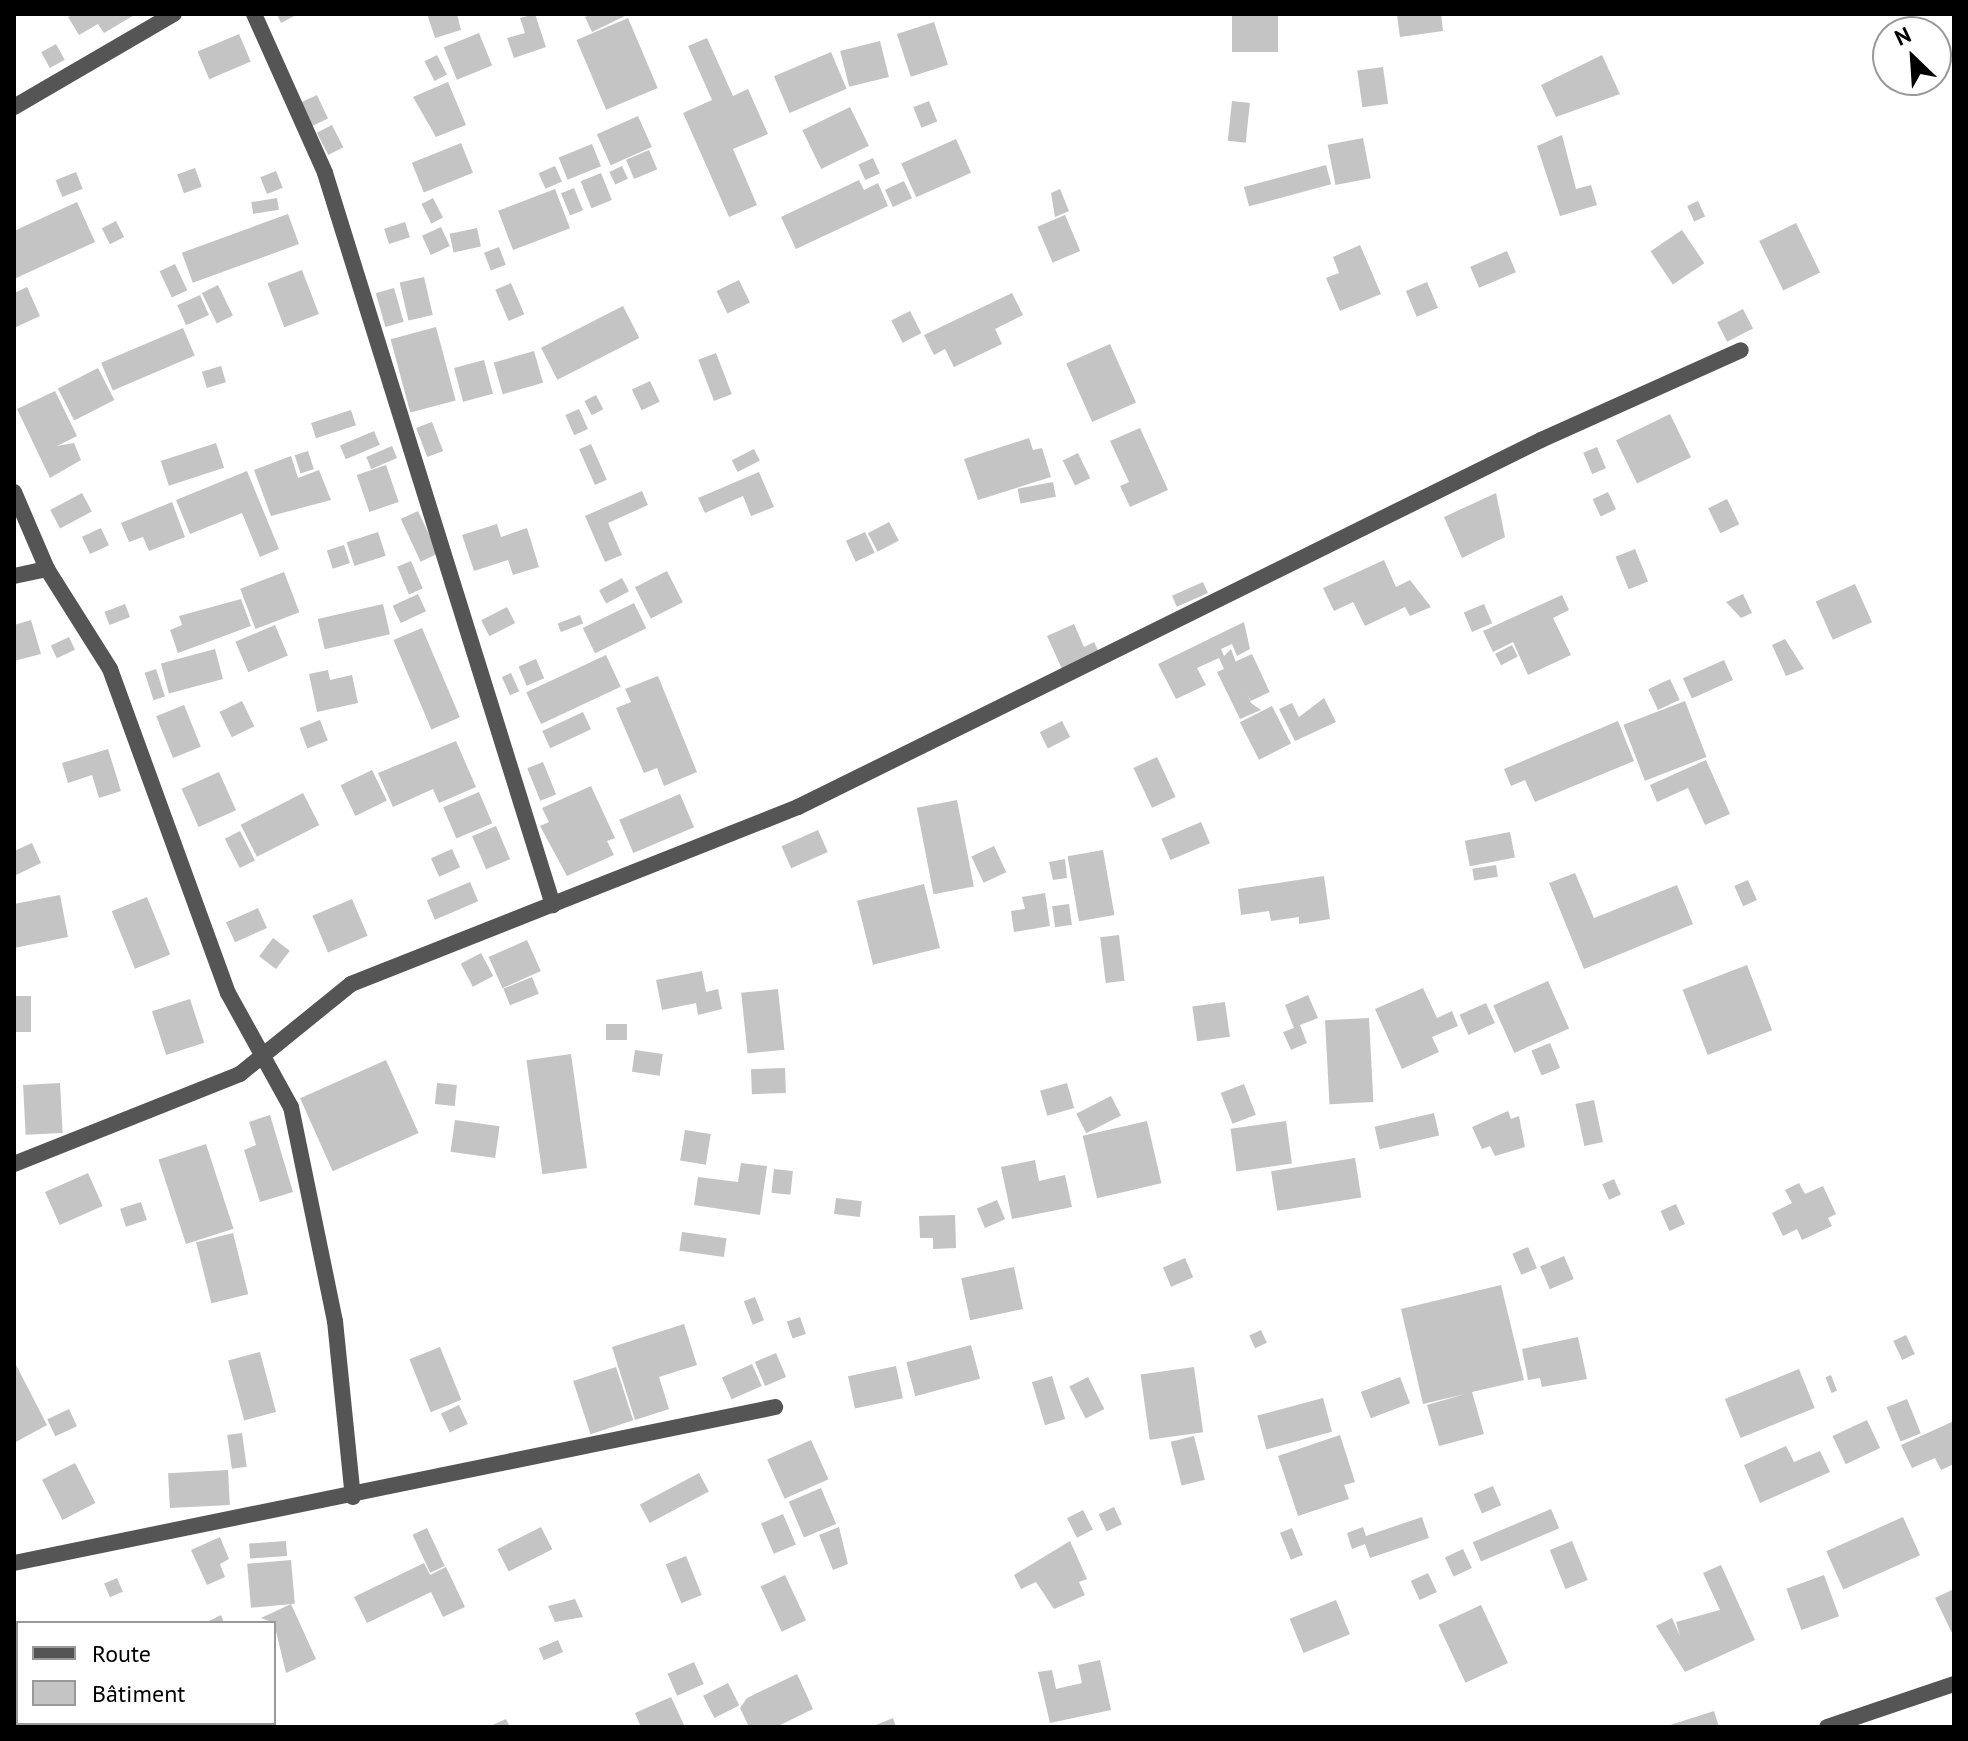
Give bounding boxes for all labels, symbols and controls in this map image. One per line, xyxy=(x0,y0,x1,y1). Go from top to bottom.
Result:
north arrow xyxy=(1872,16,1952,96)
text: N xyxy=(1890,20,1915,52)
legend xyxy=(16,1621,276,1725)
text: Route xyxy=(92,1638,151,1669)
text: Bâtiment xyxy=(92,1678,185,1709)

